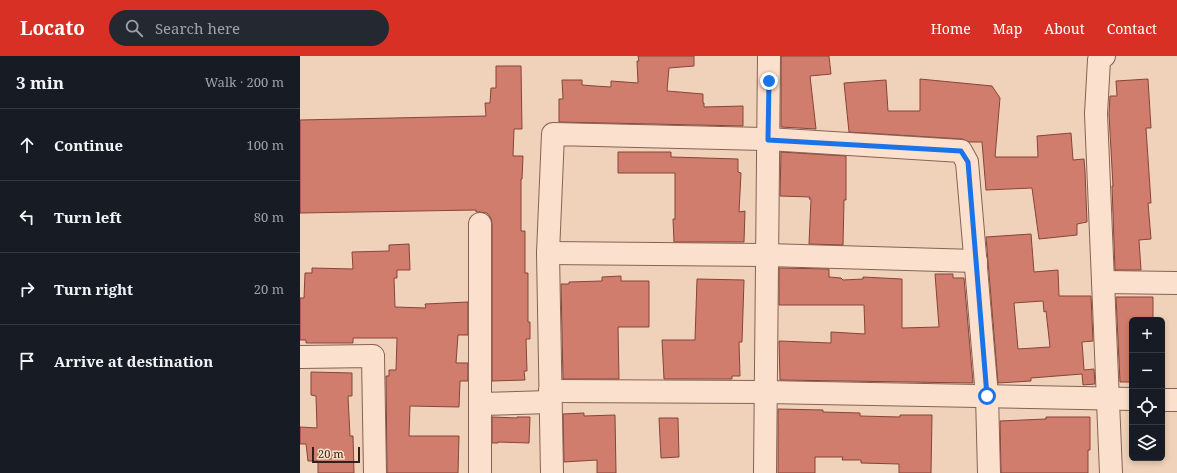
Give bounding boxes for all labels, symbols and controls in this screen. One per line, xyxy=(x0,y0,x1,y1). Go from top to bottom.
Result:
search box xyxy=(109,10,389,46)
text: Locato xyxy=(20,15,85,41)
icon: search xyxy=(123,17,145,39)
text: Search here xyxy=(155,18,240,38)
text: Home xyxy=(931,19,971,38)
text: Map xyxy=(993,19,1022,38)
text: About xyxy=(1044,19,1085,38)
text: Contact xyxy=(1107,19,1157,38)
text: 3 min xyxy=(16,71,64,94)
route end xyxy=(760,72,778,90)
text: Walk · 200 m xyxy=(205,73,284,91)
icon: ahead xyxy=(16,134,38,156)
text: Continue xyxy=(54,135,123,155)
text: 100 m xyxy=(247,136,284,154)
icon: left xyxy=(16,206,38,228)
text: Turn left xyxy=(54,207,122,227)
text: 80 m xyxy=(254,208,284,226)
icon: right xyxy=(16,278,38,300)
text: Turn right xyxy=(54,279,133,299)
text: 20 m xyxy=(254,280,284,298)
map controls xyxy=(1129,317,1165,461)
button: + xyxy=(1129,317,1165,353)
icon: arrive xyxy=(16,350,38,372)
text: Arrive at destination xyxy=(54,351,213,371)
button: − xyxy=(1129,353,1165,389)
route start xyxy=(978,387,996,405)
button: locate xyxy=(1129,389,1165,425)
button: layers xyxy=(1129,425,1165,461)
scale bar xyxy=(312,445,360,464)
text: 20 m xyxy=(318,446,344,461)

